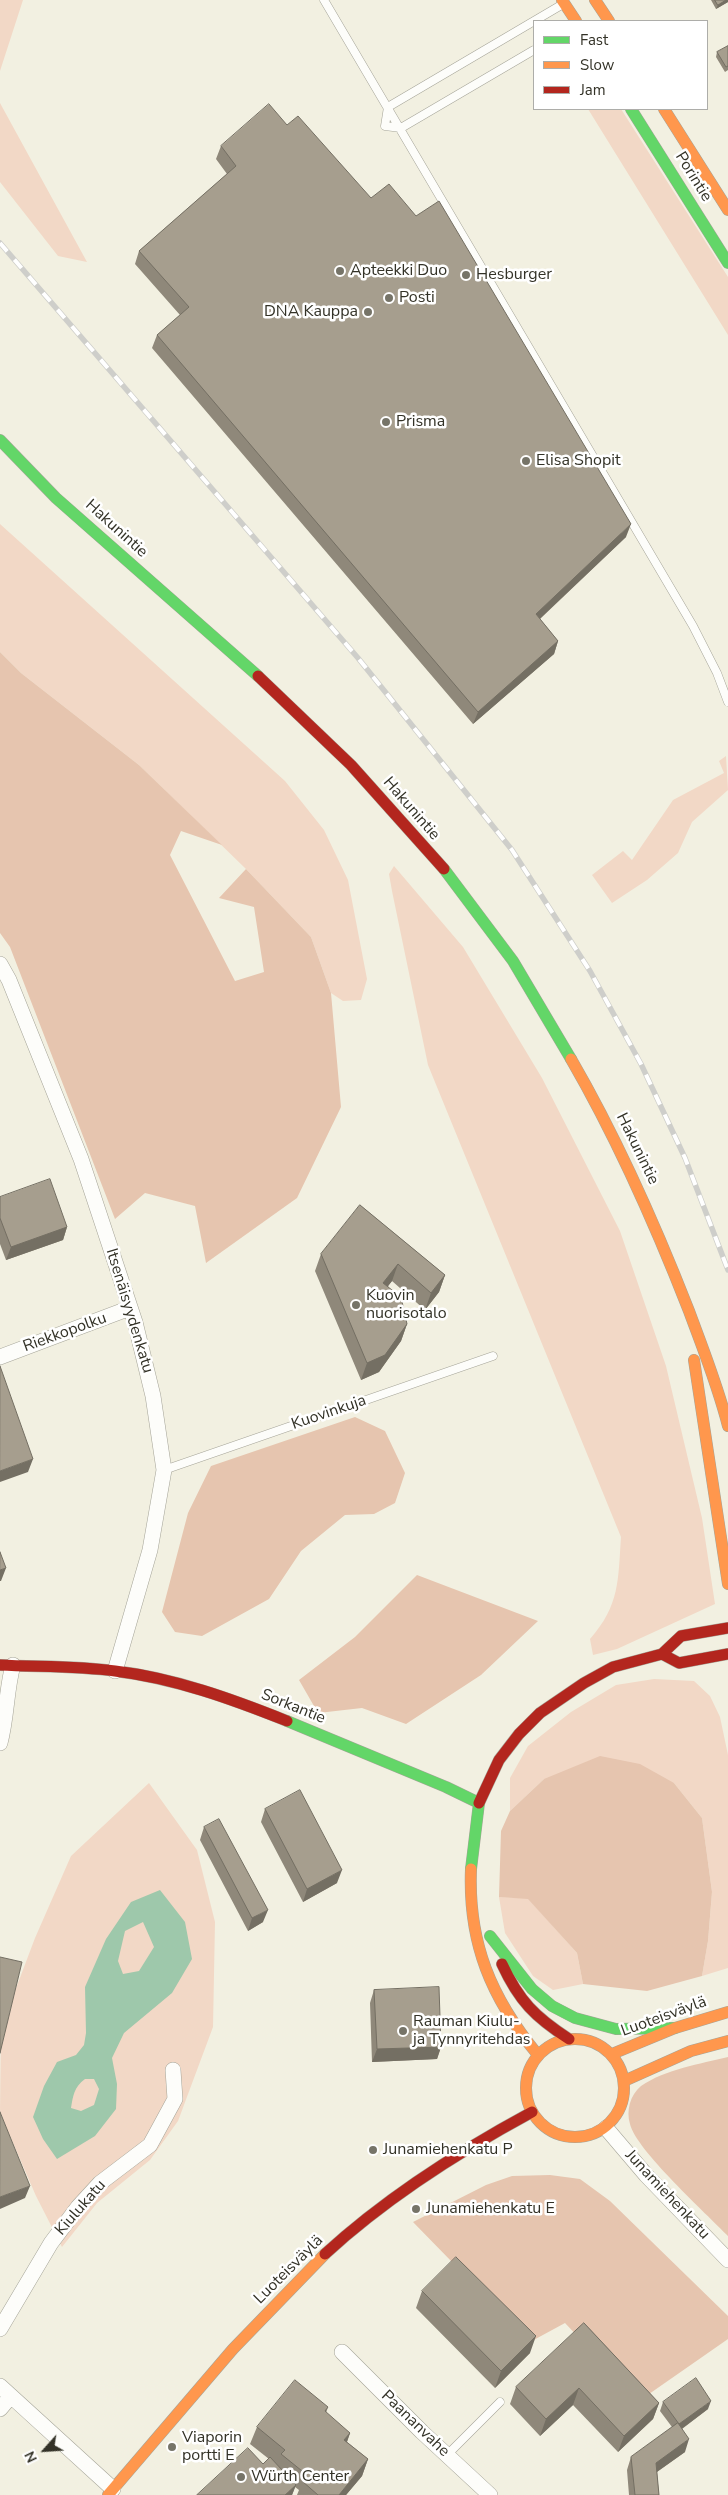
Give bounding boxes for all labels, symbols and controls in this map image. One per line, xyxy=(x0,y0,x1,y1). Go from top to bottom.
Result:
legend xyxy=(533,20,708,110)
text: Fast xyxy=(580,30,608,50)
text: Slow xyxy=(580,55,614,75)
text: Jam xyxy=(580,80,606,100)
street label: Porintie xyxy=(670,149,716,205)
place label: Apteekki Duo xyxy=(350,261,447,281)
marker: Apteekki Duo xyxy=(334,265,346,277)
place label: Hesburger xyxy=(476,265,552,285)
marker: Hesburger xyxy=(460,269,472,281)
place label: Posti xyxy=(399,288,435,308)
marker: Posti xyxy=(383,292,395,304)
place label: DNA Kauppa xyxy=(264,302,358,322)
marker: DNA Kauppa xyxy=(362,306,374,318)
place label: Prisma xyxy=(396,412,445,432)
marker: Prisma xyxy=(380,416,392,428)
place label: Elisa Shopit xyxy=(536,451,621,471)
marker: Elisa Shopit xyxy=(520,455,532,467)
street label: Hakunintie xyxy=(81,496,151,562)
street label: Hakunintie xyxy=(378,774,444,844)
street label: Hakunintie xyxy=(611,1110,663,1188)
street label: Itsenäisyydenkatu xyxy=(101,1246,157,1376)
place label: Kuovin nuorisotalo xyxy=(366,1286,447,1324)
marker: Kuovin nuorisotalo xyxy=(350,1299,362,1311)
street label: Riekkopolku xyxy=(21,1309,109,1357)
street label: Kuovinkuja xyxy=(289,1391,369,1435)
street label: Sorkantie xyxy=(258,1685,328,1729)
street label: Luoteisväylä xyxy=(619,1993,709,2041)
place label: Rauman Kiulu- ja Tynnyritehdas xyxy=(413,2012,531,2050)
marker: Rauman Kiulu- ja Tynnyritehdas xyxy=(397,2025,409,2037)
place label: Junamiehenkatu P xyxy=(383,2140,513,2160)
marker: Junamiehenkatu P xyxy=(367,2144,379,2156)
street label: Junamiehenkatu xyxy=(621,2146,713,2244)
street label: Kiulukatu xyxy=(52,2176,110,2240)
place label: Junamiehenkatu E xyxy=(426,2199,555,2219)
marker: Junamiehenkatu E xyxy=(410,2203,422,2215)
street label: Luoteisväylä xyxy=(251,2232,327,2308)
street label: Paananvahe xyxy=(377,2387,453,2461)
north arrow xyxy=(20,2425,70,2475)
place label: Viaporin portti E xyxy=(182,2428,242,2466)
marker: Viaporin portti E xyxy=(166,2441,178,2453)
text: N xyxy=(20,2448,42,2466)
place label: Würth Center xyxy=(251,2467,349,2487)
marker: Würth Center xyxy=(235,2471,247,2483)

